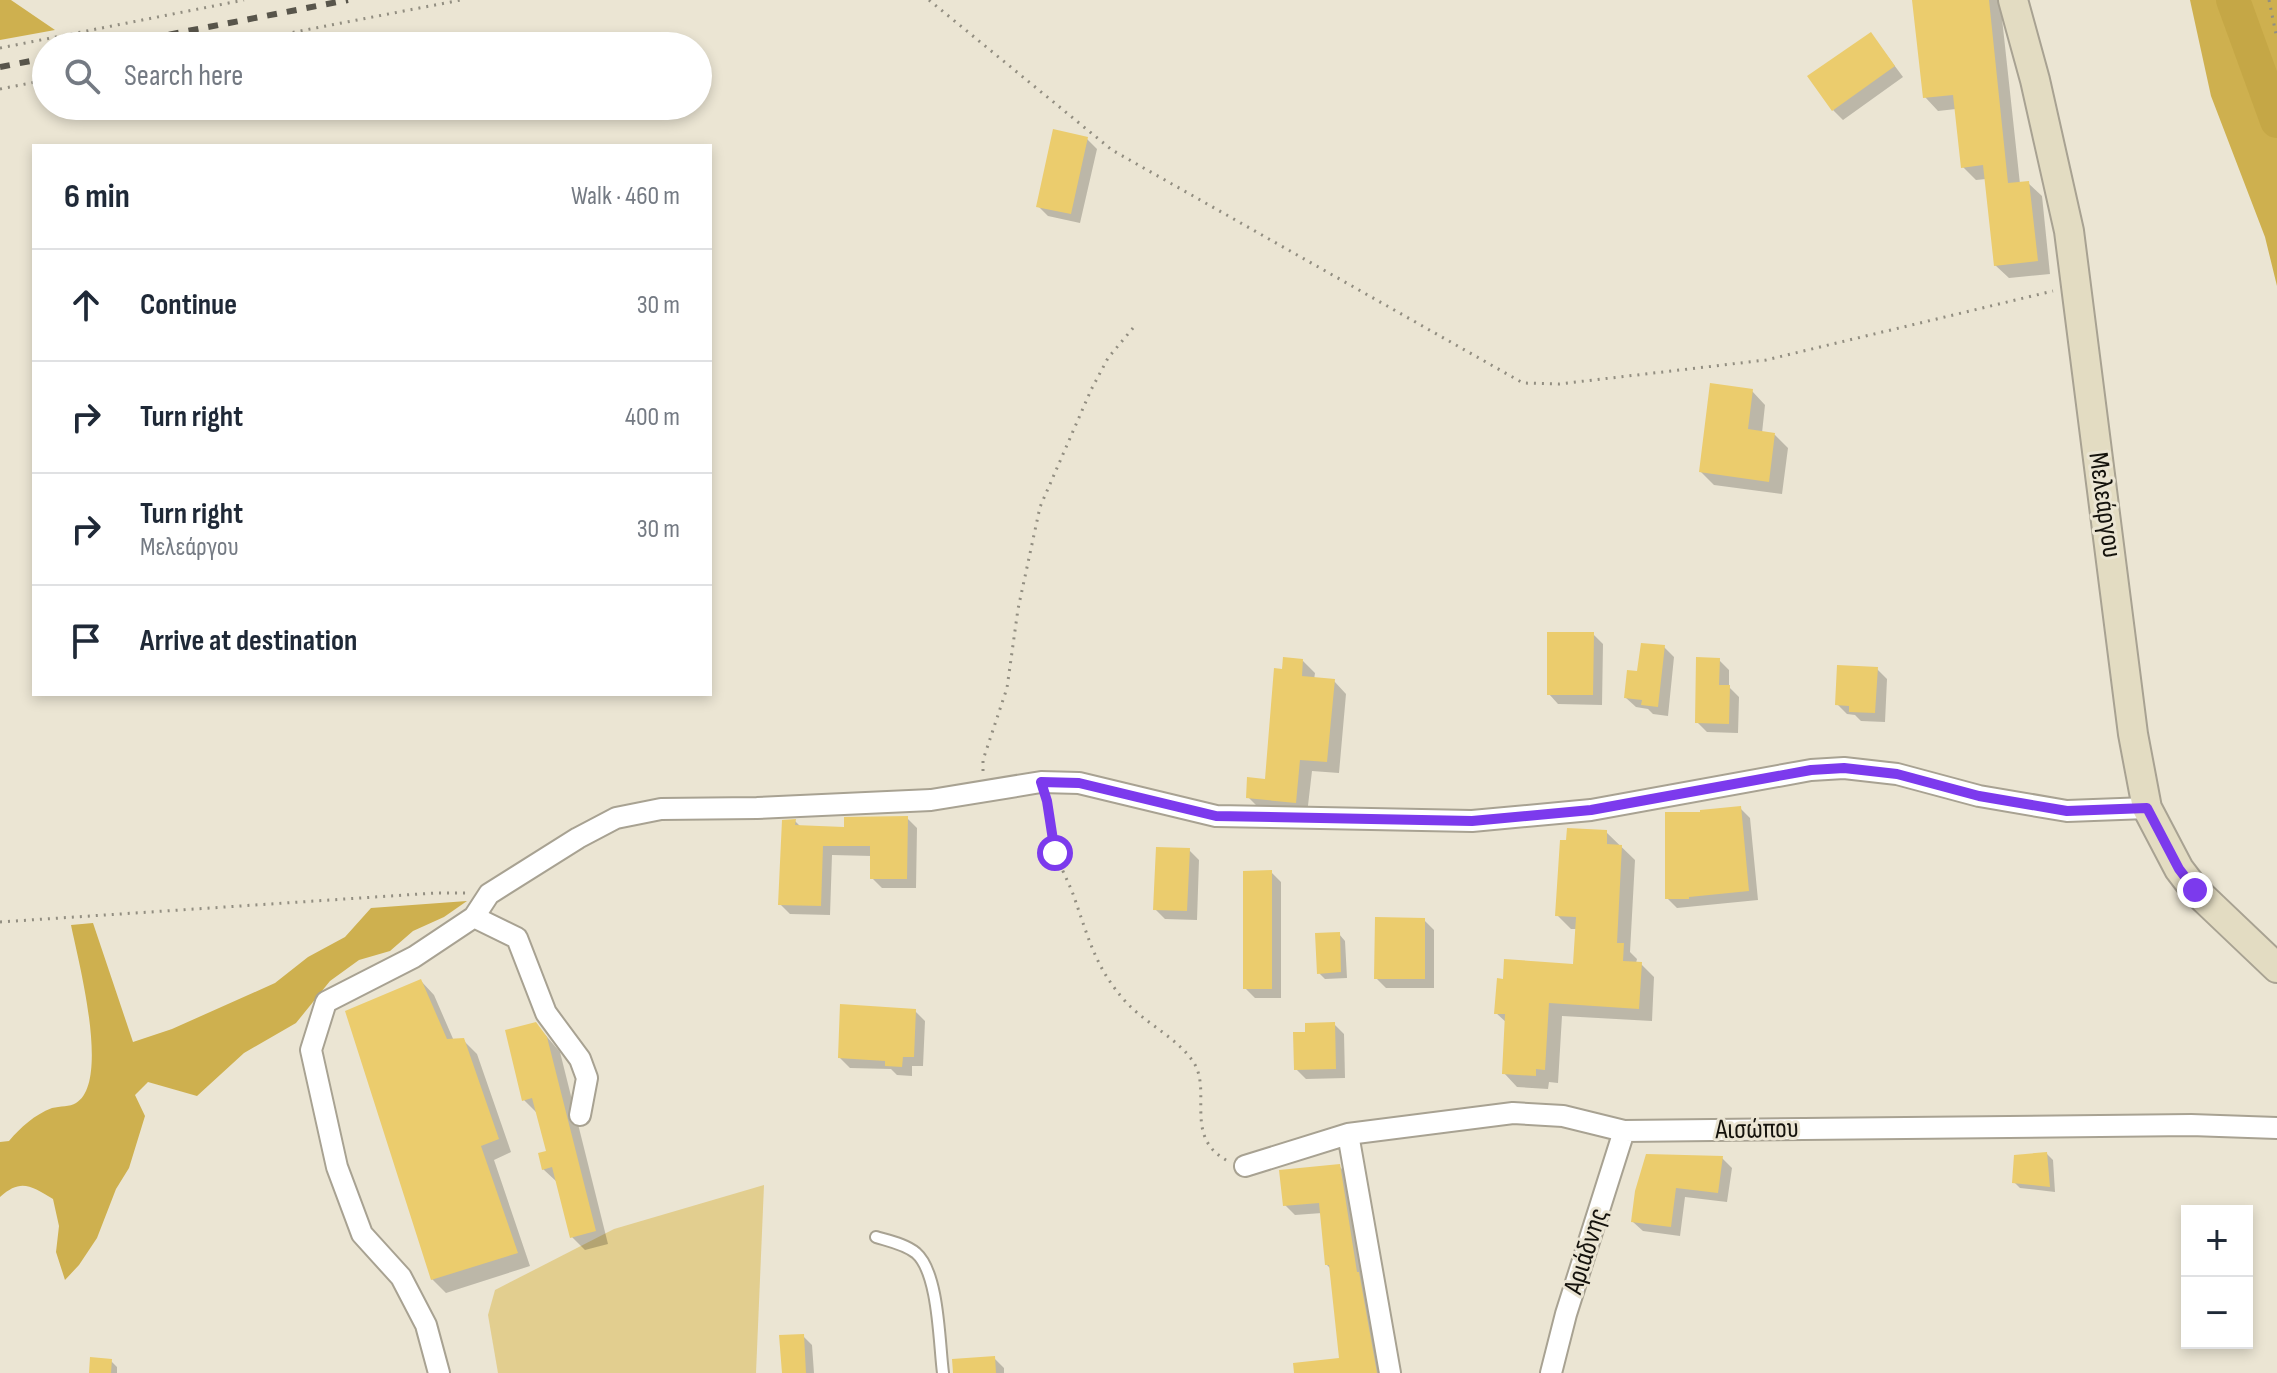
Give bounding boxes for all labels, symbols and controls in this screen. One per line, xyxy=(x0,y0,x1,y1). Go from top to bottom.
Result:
search box xyxy=(32,32,712,120)
icon: search xyxy=(60,54,104,98)
text: Search here xyxy=(124,58,243,94)
text: 6 min xyxy=(64,176,130,217)
text: Walk · 460 m xyxy=(571,181,680,212)
icon: ahead xyxy=(64,283,108,327)
text: Continue xyxy=(140,287,237,323)
text: 30 m xyxy=(637,290,680,321)
icon: right xyxy=(64,395,108,439)
text: Turn right xyxy=(140,399,243,435)
text: 400 m xyxy=(625,402,680,433)
street label: Μελεάργου xyxy=(2081,450,2129,560)
text: Turn right xyxy=(140,496,243,532)
icon: right xyxy=(64,507,108,551)
text: 30 m xyxy=(637,514,680,545)
text: Μελεάργου xyxy=(140,532,239,563)
icon: arrive xyxy=(64,619,108,663)
text: Arrive at destination xyxy=(140,623,357,659)
route start xyxy=(1037,835,1073,871)
route end xyxy=(2177,872,2213,908)
street label: Αισώπου xyxy=(1714,1112,1799,1146)
street label: Αριάδνης xyxy=(1556,1204,1615,1299)
map controls xyxy=(2181,1205,2253,1349)
button: + xyxy=(2181,1205,2253,1277)
button: − xyxy=(2181,1277,2253,1349)

